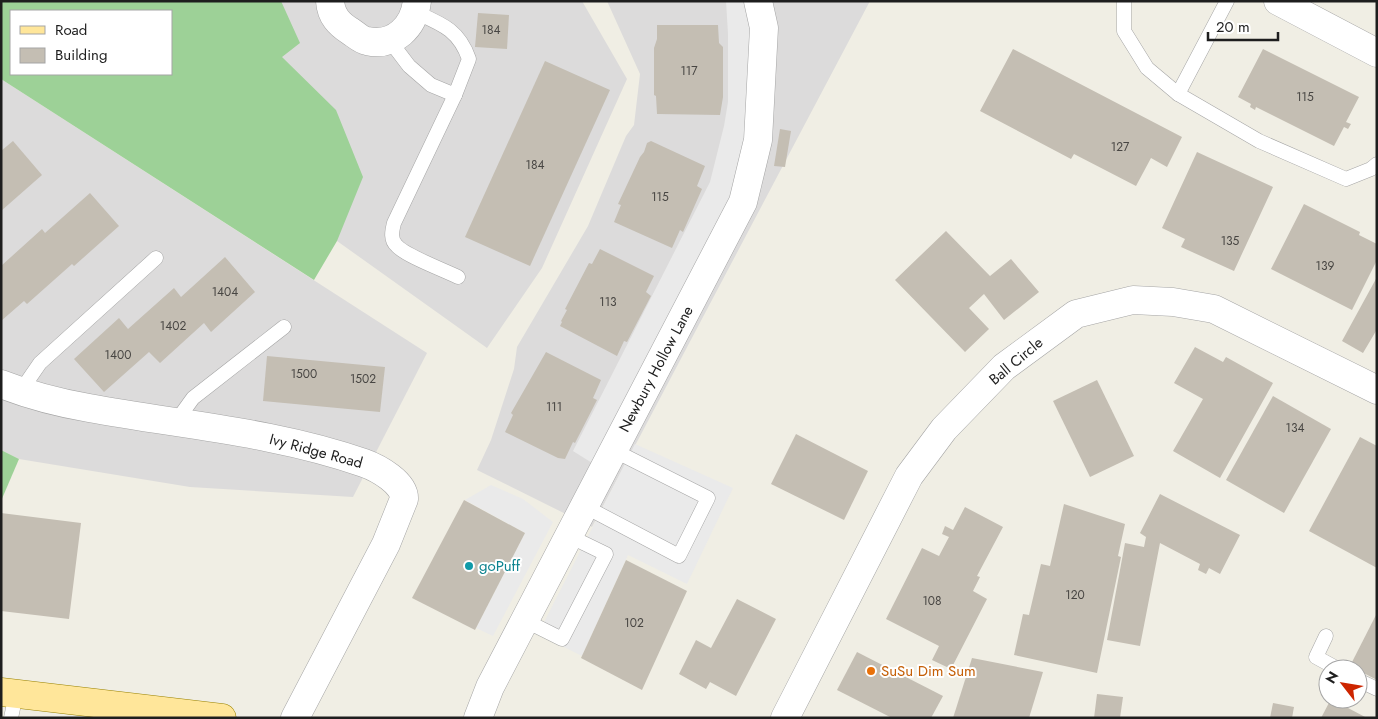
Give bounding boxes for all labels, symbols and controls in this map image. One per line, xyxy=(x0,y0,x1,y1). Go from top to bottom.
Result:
legend xyxy=(10,10,172,75)
scale bar xyxy=(1208,10,1278,42)
text: 20 m xyxy=(1216,16,1250,38)
text: Road xyxy=(55,19,87,41)
house number: 184 xyxy=(482,21,500,39)
text: Building xyxy=(55,44,107,66)
house number: 117 xyxy=(680,62,698,80)
house number: 115 xyxy=(1296,88,1314,106)
house number: 127 xyxy=(1111,138,1130,156)
house number: 184 xyxy=(526,156,544,174)
house number: 115 xyxy=(651,188,669,206)
house number: 135 xyxy=(1221,232,1240,250)
house number: 139 xyxy=(1316,257,1335,275)
house number: 1404 xyxy=(212,283,238,301)
house number: 113 xyxy=(599,293,617,311)
street label: Newbury Hollow Lane xyxy=(613,302,699,436)
house number: 1402 xyxy=(160,317,186,335)
street label: Ball Circle xyxy=(984,332,1048,390)
house number: 1400 xyxy=(105,346,131,364)
house number: 1500 xyxy=(291,365,317,383)
house number: 1502 xyxy=(350,370,376,388)
house number: 111 xyxy=(546,398,562,416)
house number: 134 xyxy=(1286,419,1304,437)
street label: Ivy Ridge Road xyxy=(267,428,365,474)
place label: goPuff xyxy=(479,555,521,577)
marker: goPuff xyxy=(463,560,475,572)
house number: 120 xyxy=(1065,586,1085,604)
house number: 108 xyxy=(922,592,942,610)
house number: 102 xyxy=(624,614,644,632)
north arrow xyxy=(1318,659,1368,709)
place label: SuSu Dim Sum xyxy=(881,660,976,682)
marker: SuSu Dim Sum xyxy=(865,665,877,677)
text: N xyxy=(1320,667,1343,687)

